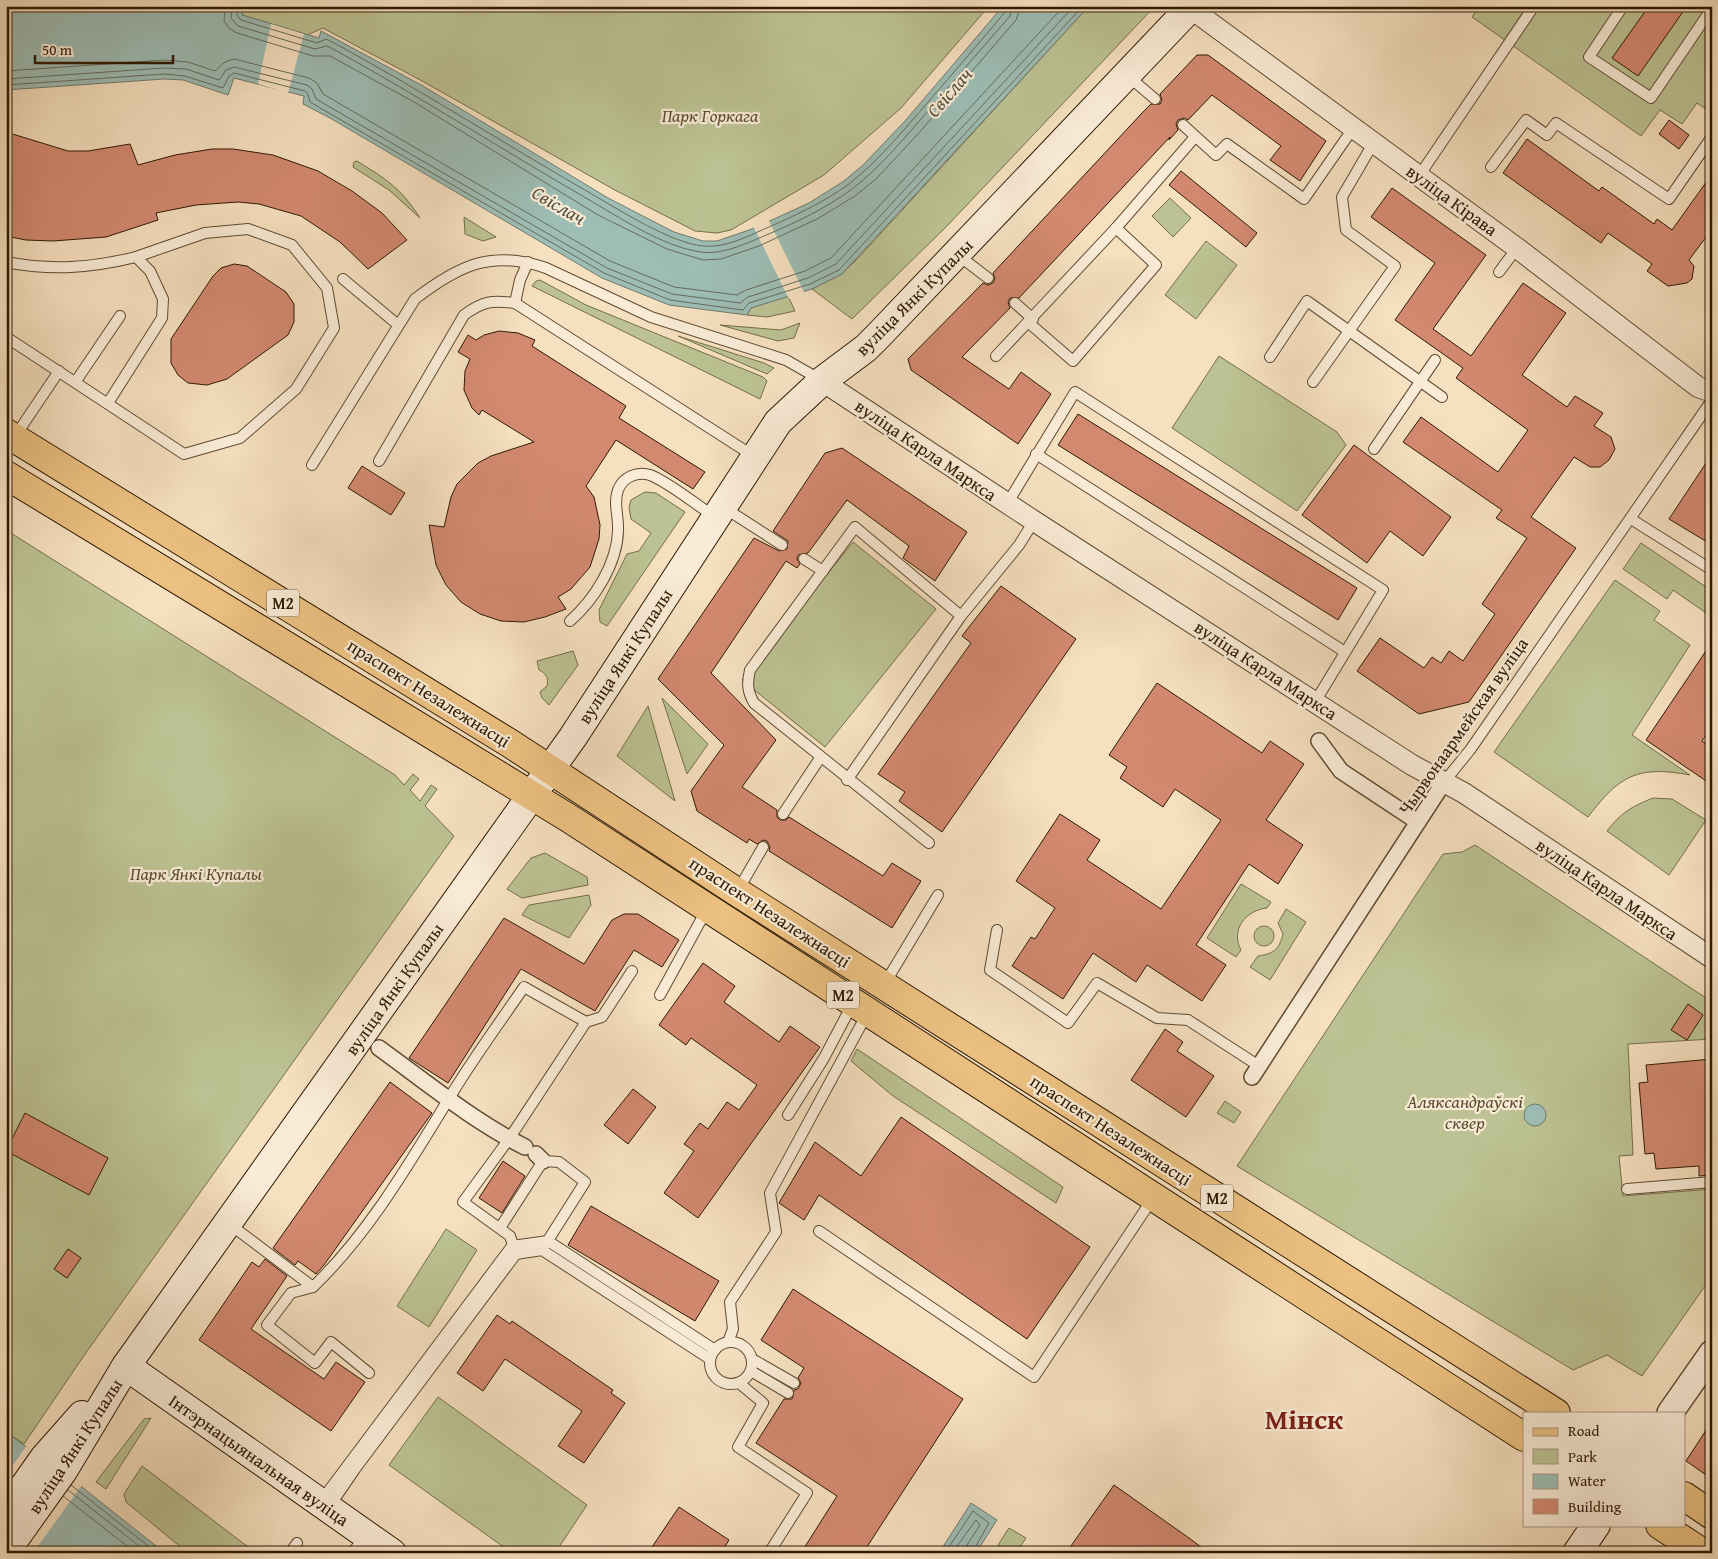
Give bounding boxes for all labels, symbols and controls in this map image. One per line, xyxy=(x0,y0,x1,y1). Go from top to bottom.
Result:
scale bar xyxy=(35,32,172,64)
text: 50 m xyxy=(42,39,73,60)
water label: Свіслач xyxy=(919,61,979,123)
park label: Парк Горкага xyxy=(662,102,759,129)
street label: вуліца Кірава xyxy=(1401,158,1504,243)
water label: Свіслач xyxy=(527,178,591,232)
street label: вуліца Янкі Купалы xyxy=(849,232,979,362)
street label: вуліца Карла Маркса xyxy=(850,392,1003,508)
street label: вуліца Янкі Купалы xyxy=(571,583,679,729)
road number: М2 xyxy=(267,590,299,616)
street label: вуліца Карла Маркса xyxy=(1189,614,1343,727)
street label: Чырвонаармейская вуліца xyxy=(1391,631,1535,820)
street label: праспект Незалежнасці xyxy=(342,632,516,754)
street label: вуліца Карла Маркса xyxy=(1531,831,1684,947)
street label: праспект Незалежнасці xyxy=(684,850,856,974)
park label: Парк Янкі Купалы xyxy=(130,860,262,887)
street label: вуліца Янкі Купалы xyxy=(338,917,450,1061)
road number: М2 xyxy=(827,982,859,1008)
street label: праспект Незалежнасці xyxy=(1025,1068,1197,1192)
park label: Аляксандраўскі сквер xyxy=(1406,1088,1523,1136)
road number: М2 xyxy=(1201,1184,1233,1212)
street label: вуліца Янкі Купалы xyxy=(21,1373,129,1519)
street label: Інтэрнацыянальная вуліца xyxy=(163,1387,355,1533)
district label: Мінск xyxy=(1265,1398,1344,1439)
legend xyxy=(1523,1412,1686,1526)
text: Road xyxy=(1568,1420,1599,1441)
text: Park xyxy=(1568,1446,1597,1467)
text: Water xyxy=(1568,1470,1606,1491)
text: Building xyxy=(1568,1496,1622,1517)

